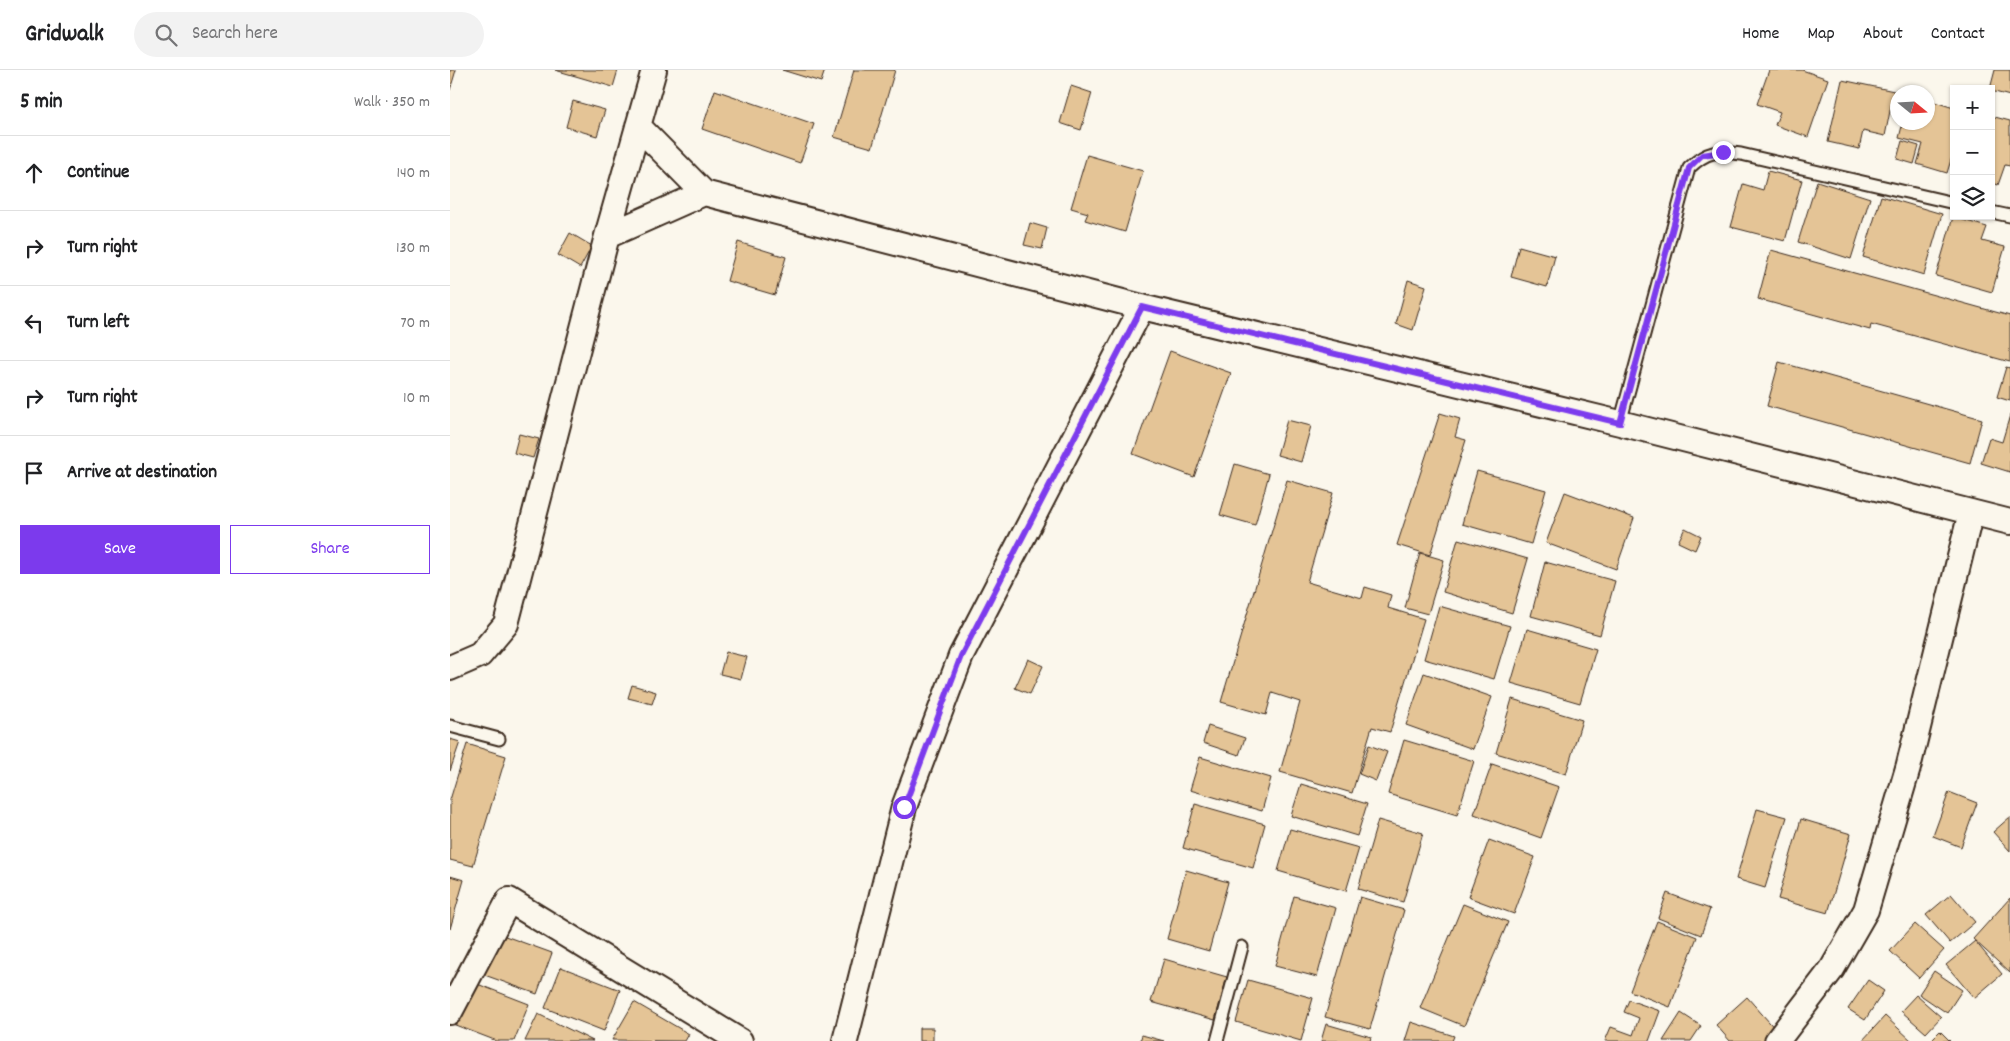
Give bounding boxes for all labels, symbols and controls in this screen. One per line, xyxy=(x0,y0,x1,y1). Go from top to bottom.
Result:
search box xyxy=(134,12,484,57)
text: Gridwalk xyxy=(25,18,104,52)
icon: search xyxy=(152,21,180,49)
text: Search here xyxy=(192,21,278,48)
text: Home xyxy=(1742,22,1779,47)
text: Map xyxy=(1807,22,1835,47)
text: About xyxy=(1863,22,1903,47)
text: Contact xyxy=(1931,22,1985,47)
north arrow xyxy=(1890,85,1935,130)
map controls xyxy=(1950,85,1995,220)
button: + xyxy=(1950,85,1995,130)
text: 5 min xyxy=(20,88,63,118)
text: Walk · 350 m xyxy=(354,91,430,114)
button: − xyxy=(1950,130,1995,175)
route end xyxy=(1712,141,1735,164)
icon: ahead xyxy=(20,159,48,187)
text: Continue xyxy=(67,160,129,187)
text: 140 m xyxy=(396,162,430,185)
button: layers xyxy=(1950,175,1995,220)
icon: right xyxy=(20,234,48,262)
text: Turn right xyxy=(67,235,138,262)
text: 130 m xyxy=(396,237,430,260)
icon: left xyxy=(20,309,48,337)
text: Turn left xyxy=(67,310,130,337)
text: 70 m xyxy=(400,312,430,335)
icon: right xyxy=(20,384,48,412)
text: Turn right xyxy=(67,385,138,412)
text: 10 m xyxy=(403,387,430,410)
icon: arrive xyxy=(20,459,48,487)
text: Arrive at destination xyxy=(67,460,217,487)
button: Save xyxy=(20,525,220,574)
button: Share xyxy=(230,525,430,574)
route start xyxy=(893,796,916,819)

